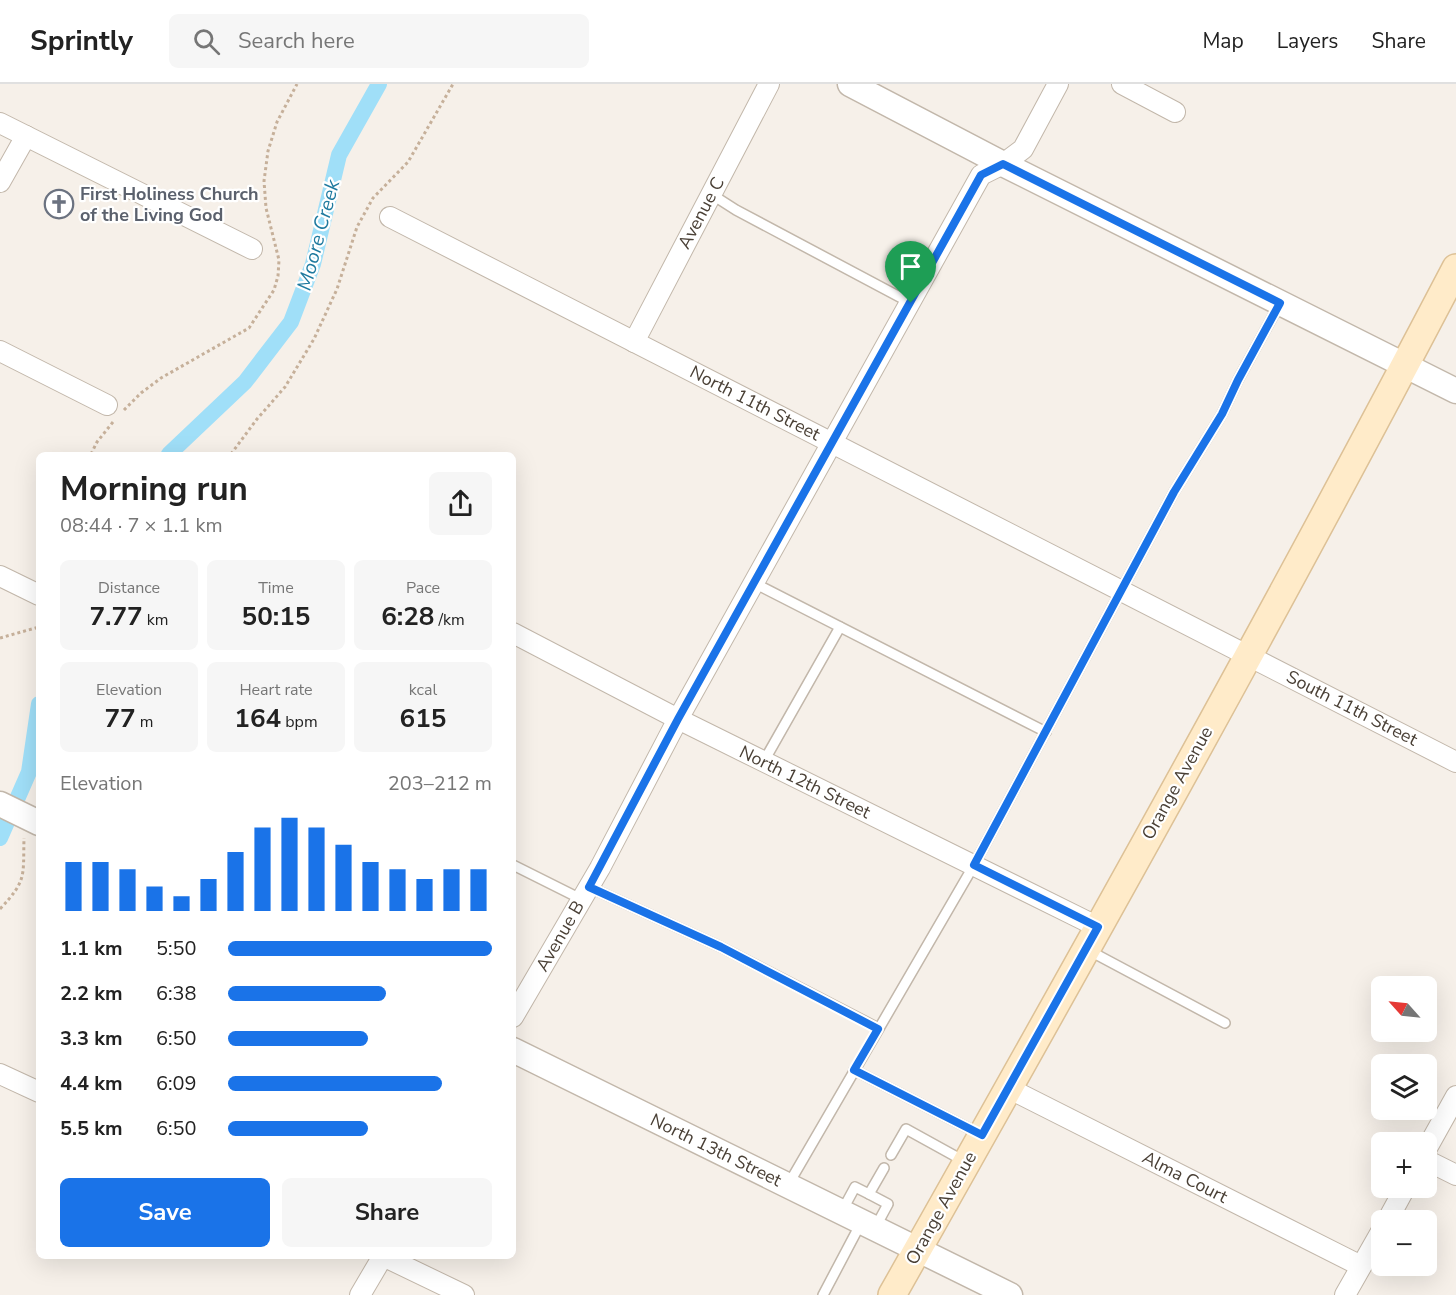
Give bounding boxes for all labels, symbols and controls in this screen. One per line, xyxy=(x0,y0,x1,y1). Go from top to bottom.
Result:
search box xyxy=(169,14,589,68)
text: Sprintly xyxy=(30,22,133,60)
icon: search xyxy=(190,25,223,58)
text: Search here xyxy=(238,26,355,56)
text: Map xyxy=(1202,27,1244,55)
text: Layers xyxy=(1277,27,1338,55)
text: Share xyxy=(1371,27,1426,55)
street label: Avenue C xyxy=(672,173,730,253)
water label: Moore Creek xyxy=(291,176,347,294)
place label: First Holiness Church of the Living God xyxy=(80,182,259,227)
church icon: First Holiness Church of the Living God xyxy=(43,188,75,220)
pin xyxy=(885,241,936,303)
icon: arrive xyxy=(894,250,927,283)
street label: North 11th Street xyxy=(686,360,825,447)
text: Morning run xyxy=(60,467,248,512)
button: share xyxy=(429,472,492,535)
text: 08:44 · 7 × 1.1 km xyxy=(60,512,223,539)
text: Distance xyxy=(98,577,160,599)
text: Time xyxy=(258,577,294,599)
text: Pace xyxy=(406,577,440,599)
text: 7.77 xyxy=(89,599,143,634)
text: 50:15 xyxy=(242,599,310,634)
text: 6:28 xyxy=(381,599,434,634)
text: km xyxy=(143,609,169,631)
text: /km xyxy=(434,609,465,631)
street label: South 11th Street xyxy=(1282,665,1422,752)
text: Elevation xyxy=(96,679,162,701)
text: Heart rate xyxy=(239,679,313,701)
text: kcal xyxy=(409,679,437,701)
text: 77 xyxy=(104,701,136,736)
text: 164 xyxy=(234,701,281,736)
text: 615 xyxy=(400,701,446,736)
text: m xyxy=(136,711,154,733)
text: bpm xyxy=(281,711,318,733)
street label: Orange Avenue xyxy=(1136,722,1218,844)
street label: North 12th Street xyxy=(735,740,875,824)
text: Elevation xyxy=(60,770,143,797)
text: 203–212 m xyxy=(388,770,492,797)
street label: Avenue B xyxy=(530,896,590,976)
text: 1.1 km xyxy=(60,935,123,962)
text: 5:50 xyxy=(156,935,197,962)
north arrow xyxy=(1371,976,1437,1042)
map controls xyxy=(1371,976,1437,1276)
text: 2.2 km xyxy=(60,980,123,1007)
text: 6:38 xyxy=(156,980,197,1007)
text: 3.3 km xyxy=(60,1025,123,1052)
text: 6:50 xyxy=(156,1025,197,1052)
button: layers xyxy=(1371,1054,1437,1120)
text: 4.4 km xyxy=(60,1070,123,1097)
text: 6:09 xyxy=(156,1070,197,1097)
street label: North 13th Street xyxy=(646,1108,786,1192)
text: 5.5 km xyxy=(60,1115,123,1142)
text: 6:50 xyxy=(156,1115,197,1142)
button: + xyxy=(1371,1132,1437,1198)
street label: Alma Court xyxy=(1138,1145,1232,1209)
street label: Orange Avenue xyxy=(900,1147,982,1269)
button: Save xyxy=(60,1178,270,1247)
button: Share xyxy=(282,1178,492,1247)
button: − xyxy=(1371,1210,1437,1276)

